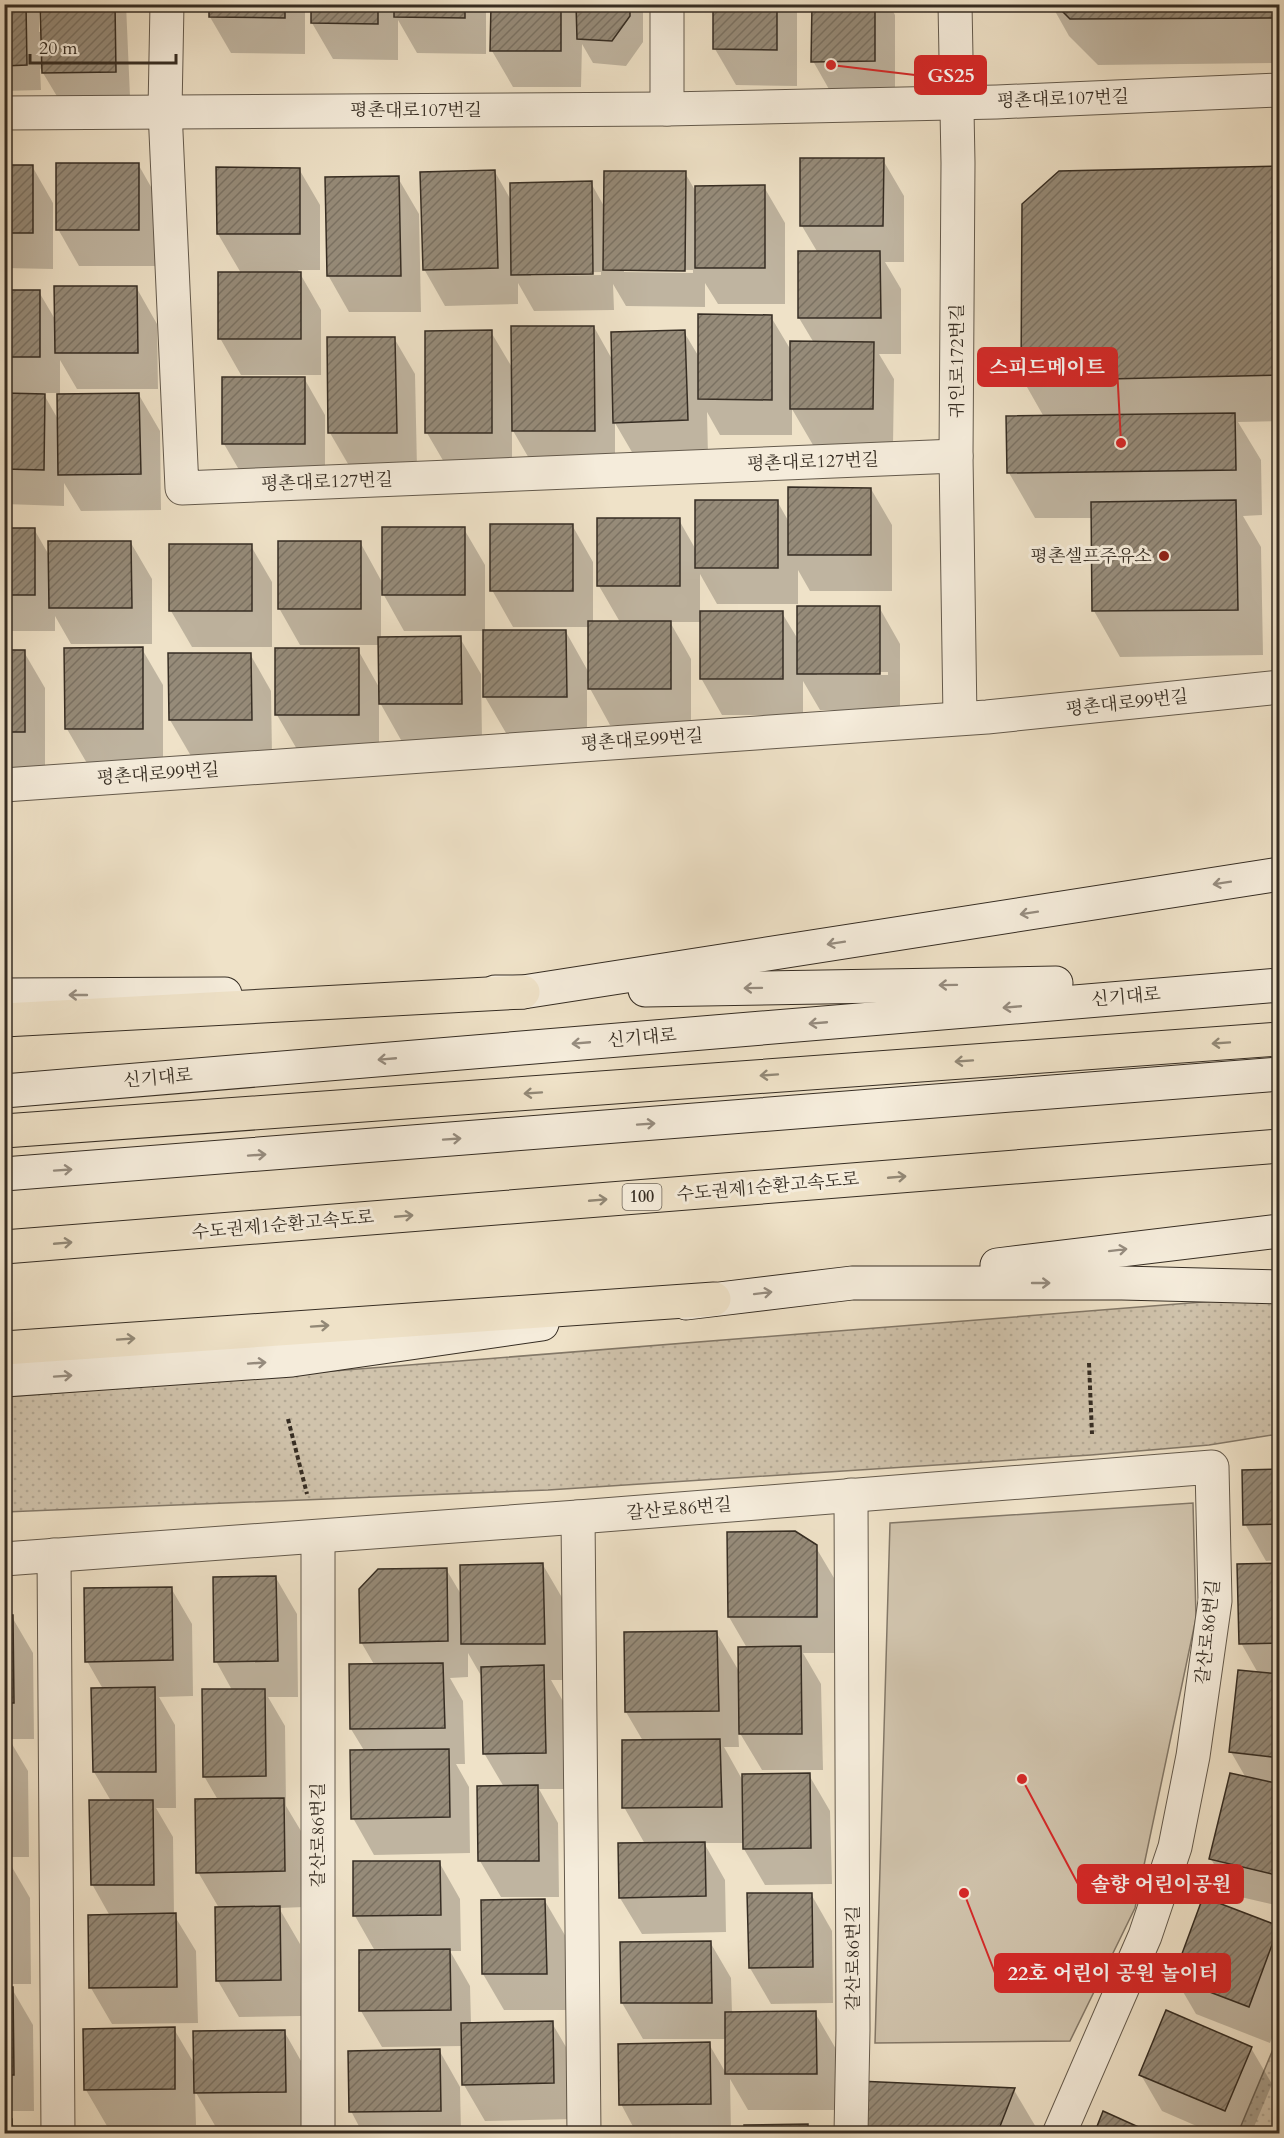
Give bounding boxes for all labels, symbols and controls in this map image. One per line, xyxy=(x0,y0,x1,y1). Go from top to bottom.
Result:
scale bar xyxy=(30,27,176,65)
text: 20 m xyxy=(39,36,78,61)
callout: GS25 xyxy=(915,56,986,94)
text: GS25 xyxy=(927,62,975,89)
street label: 평촌대로107번길 xyxy=(997,84,1129,114)
street label: 평촌대로107번길 xyxy=(350,98,482,123)
street label: 귀인로172번길 xyxy=(945,304,970,418)
callout: 스피드메이트 xyxy=(978,348,1117,386)
text: 스피드메이트 xyxy=(989,354,1105,381)
street label: 평촌대로127번길 xyxy=(747,447,879,477)
street label: 평촌대로127번길 xyxy=(261,467,393,497)
place label: 평촌셀프주유소 xyxy=(1030,544,1152,569)
marker: 평촌셀프주유소 xyxy=(1157,549,1171,563)
street label: 평촌대로99번길 xyxy=(1065,684,1189,722)
street label: 평촌대로99번길 xyxy=(580,723,704,757)
street label: 평촌대로99번길 xyxy=(96,757,220,791)
one-way arrow xyxy=(1212,878,1232,889)
one-way arrow xyxy=(1020,908,1039,919)
one-way arrow xyxy=(827,938,847,949)
one-way arrow xyxy=(939,979,959,991)
one-way arrow xyxy=(744,982,764,994)
street label: 신기대로 xyxy=(1090,982,1162,1012)
one-way arrow xyxy=(69,989,89,1001)
one-way arrow xyxy=(1002,1002,1022,1013)
one-way arrow xyxy=(808,1018,828,1029)
street label: 신기대로 xyxy=(606,1023,678,1053)
one-way arrow xyxy=(572,1038,592,1049)
one-way arrow xyxy=(1212,1038,1232,1049)
one-way arrow xyxy=(378,1054,398,1065)
one-way arrow xyxy=(954,1056,974,1067)
street label: 신기대로 xyxy=(122,1063,194,1093)
one-way arrow xyxy=(760,1070,780,1081)
one-way arrow xyxy=(523,1087,543,1098)
one-way arrow xyxy=(636,1118,655,1129)
one-way arrow xyxy=(441,1133,461,1144)
one-way arrow xyxy=(247,1149,267,1160)
one-way arrow xyxy=(52,1164,72,1175)
street label: 수도권제1순환고속도로 xyxy=(676,1167,860,1207)
one-way arrow xyxy=(887,1171,907,1182)
road number: 100 xyxy=(622,1184,662,1210)
one-way arrow xyxy=(588,1194,608,1205)
street label: 수도권제1순환고속도로 xyxy=(191,1205,375,1245)
one-way arrow xyxy=(393,1210,413,1221)
one-way arrow xyxy=(52,1237,72,1248)
one-way arrow xyxy=(1108,1245,1128,1256)
one-way arrow xyxy=(1030,1277,1050,1289)
one-way arrow xyxy=(752,1288,772,1299)
one-way arrow xyxy=(310,1320,330,1331)
one-way arrow xyxy=(115,1334,135,1345)
one-way arrow xyxy=(247,1357,267,1368)
one-way arrow xyxy=(52,1370,72,1381)
street label: 갈산로86번길 xyxy=(625,1492,733,1526)
street label: 갈산로86번길 xyxy=(1190,1578,1226,1686)
street label: 갈산로86번길 xyxy=(306,1782,331,1888)
callout: 솔향 어린이공원 xyxy=(1078,1865,1243,1903)
text: 솔향 어린이공원 xyxy=(1091,1871,1231,1898)
street label: 갈산로86번길 xyxy=(841,1905,866,2011)
callout: 22호 어린이 공원 놀이터 xyxy=(995,1954,1230,1992)
text: 22호 어린이 공원 놀이터 xyxy=(1008,1960,1218,1987)

